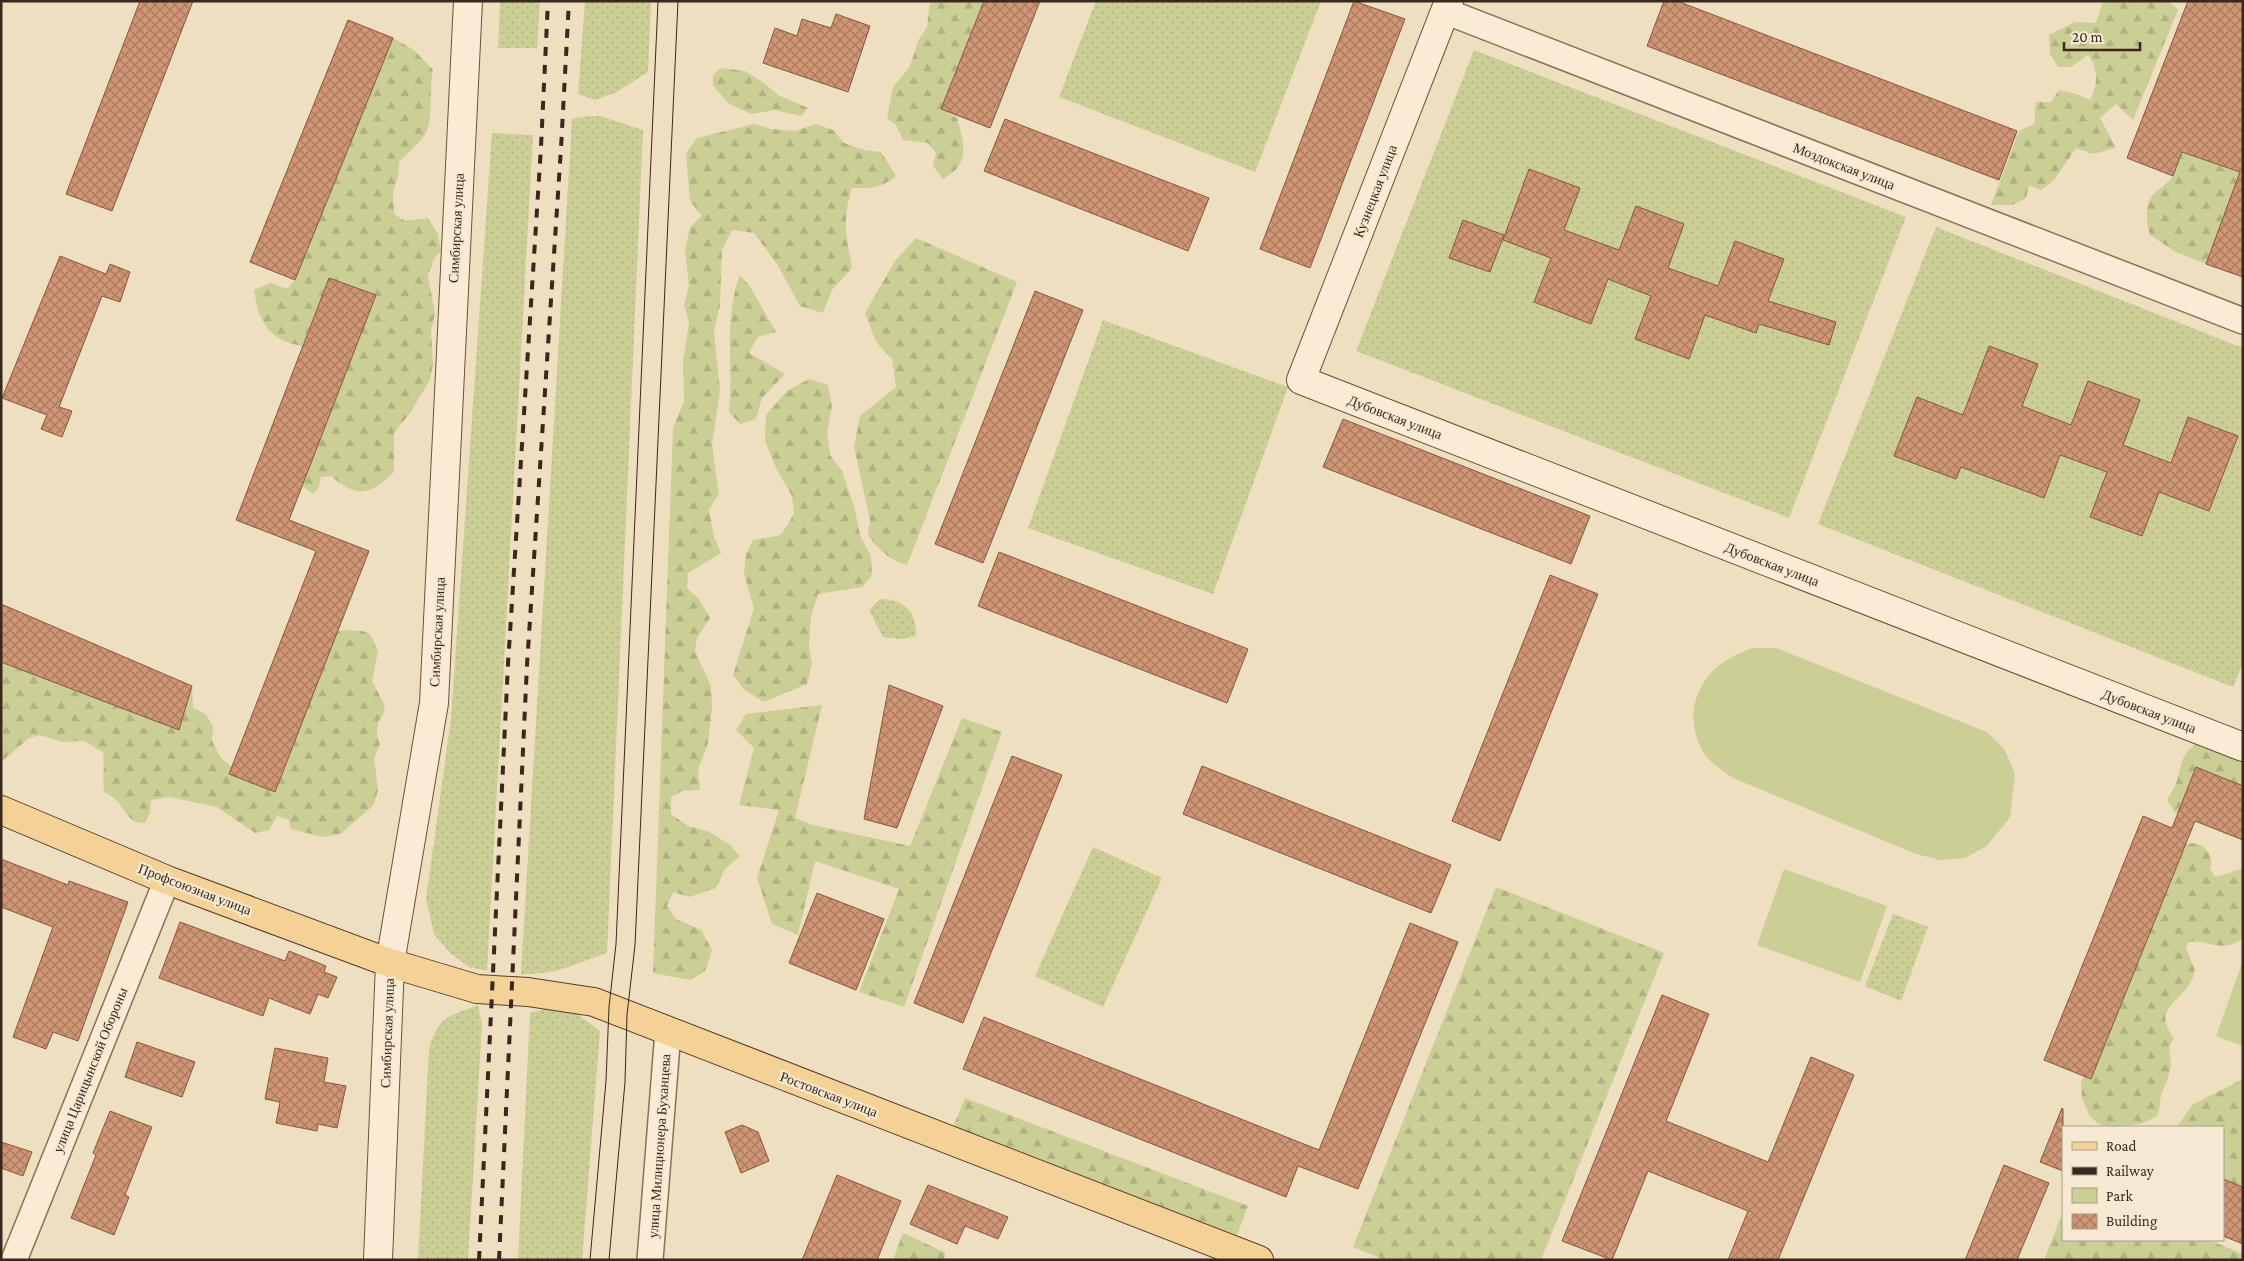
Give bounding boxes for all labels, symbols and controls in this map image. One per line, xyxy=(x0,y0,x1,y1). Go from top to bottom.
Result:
scale bar xyxy=(2064,20,2140,52)
text: 20 m xyxy=(2072,29,2103,45)
street label: Моздокская улица xyxy=(1791,139,1898,193)
street label: Кузнецкая улица xyxy=(1350,141,1400,240)
street label: Симбирская улица xyxy=(445,172,467,283)
street label: Дубовская улица xyxy=(1346,392,1445,443)
street label: Дубовская улица xyxy=(1723,539,1822,590)
street label: Симбирская улица xyxy=(426,576,448,687)
street label: Дубовская улица xyxy=(2100,686,2199,737)
street label: Профсоюзная улица xyxy=(136,860,254,918)
street label: Симбирская улица xyxy=(377,977,397,1088)
street label: улица Царицынской Обороны xyxy=(49,984,131,1155)
street label: улица Милиционера Буханцева xyxy=(645,1053,673,1239)
street label: Ростовская улица xyxy=(778,1068,881,1120)
legend xyxy=(2062,1126,2224,1241)
text: Road xyxy=(2106,1138,2137,1154)
text: Railway xyxy=(2106,1163,2154,1180)
text: Park xyxy=(2106,1188,2133,1204)
text: Building xyxy=(2106,1213,2157,1230)

